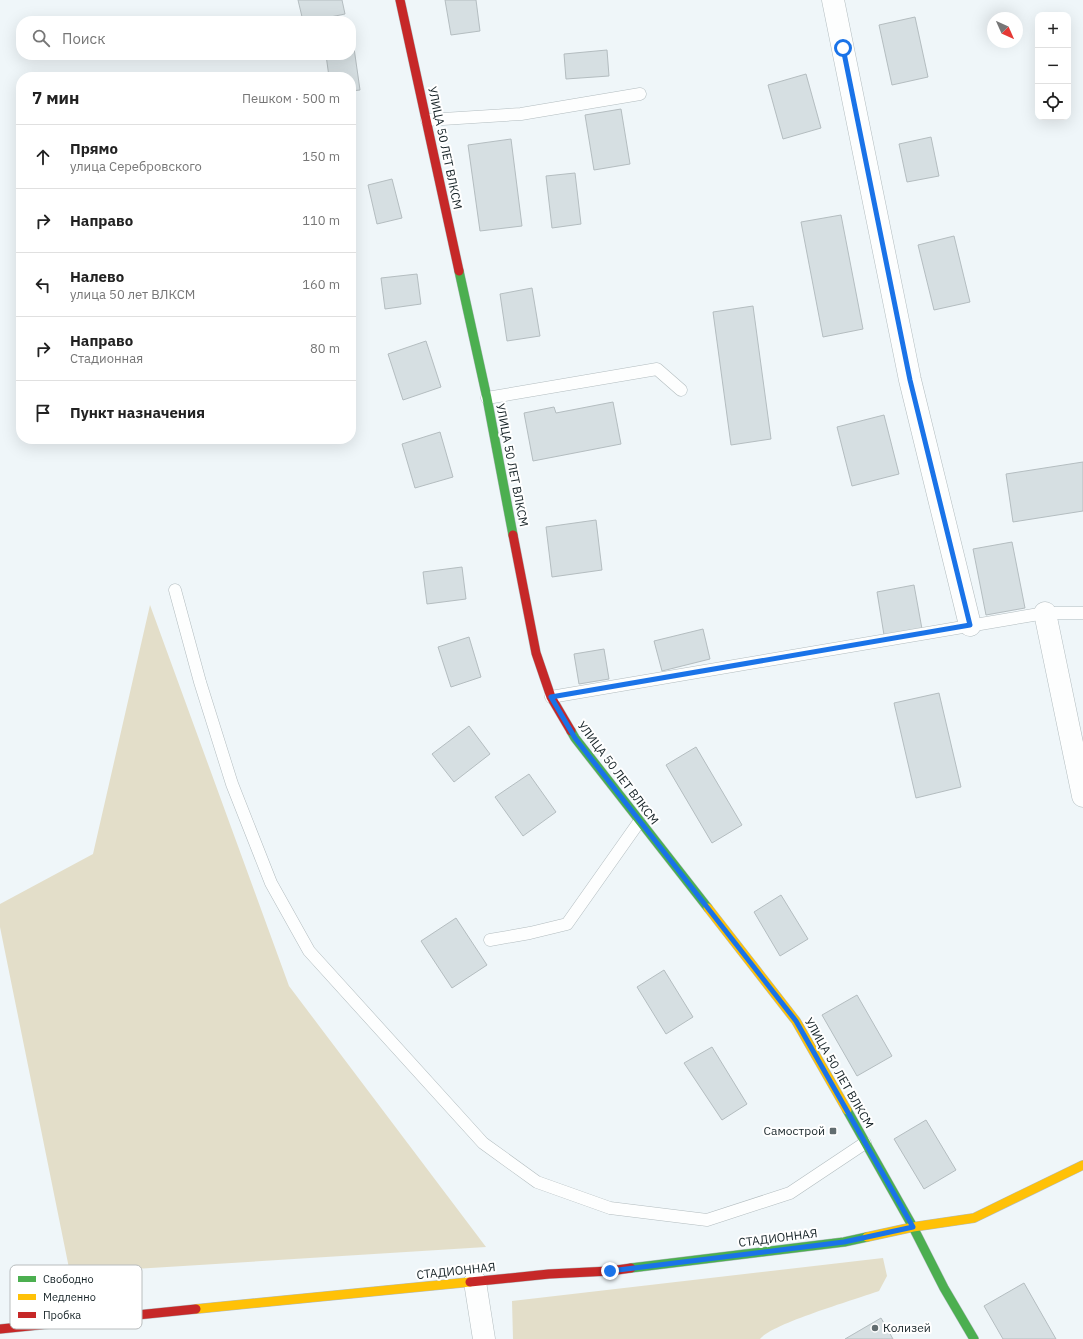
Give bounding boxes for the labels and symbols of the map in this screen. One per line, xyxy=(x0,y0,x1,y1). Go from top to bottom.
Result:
north arrow xyxy=(987,12,1023,48)
route start xyxy=(834,39,852,57)
street label: УЛИЦА 50 ЛЕТ ВЛКСМ xyxy=(425,85,466,211)
street label: УЛИЦА 50 ЛЕТ ВЛКСМ xyxy=(493,402,532,528)
street label: УЛИЦА 50 ЛЕТ ВЛКСМ xyxy=(575,718,662,827)
street label: УЛИЦА 50 ЛЕТ ВЛКСМ xyxy=(802,1015,877,1131)
place label: Самострой xyxy=(764,1123,825,1138)
marker: Самострой xyxy=(828,1126,838,1136)
street label: СТАДИОННАЯ xyxy=(738,1225,818,1250)
street label: СТАДИОННАЯ xyxy=(416,1259,496,1282)
route end xyxy=(601,1262,619,1280)
legend xyxy=(10,1265,142,1329)
text: Свободно xyxy=(43,1272,94,1286)
text: Медленно xyxy=(43,1290,96,1304)
text: Пробка xyxy=(43,1308,81,1322)
place label: Колизей xyxy=(883,1320,931,1335)
marker: Колизей xyxy=(870,1323,880,1333)

